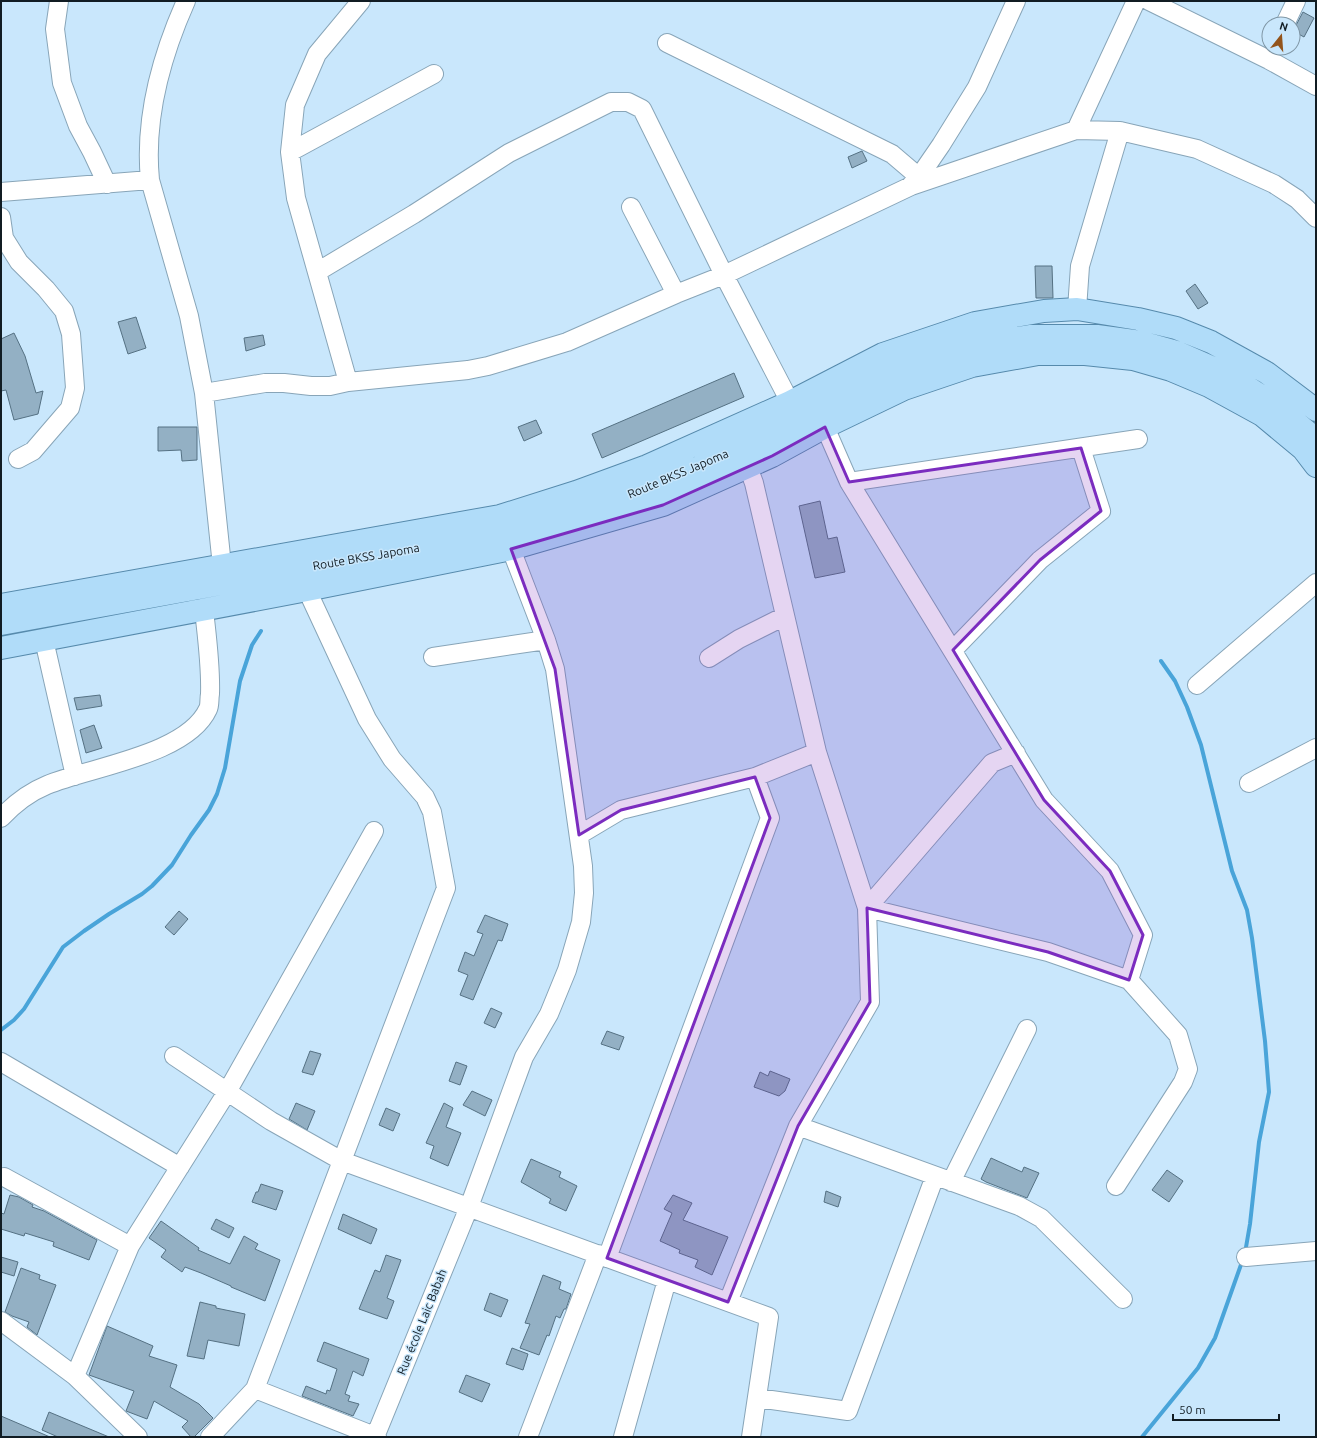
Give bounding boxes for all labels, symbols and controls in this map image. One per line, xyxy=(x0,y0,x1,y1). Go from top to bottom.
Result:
north arrow xyxy=(1261,16,1301,56)
text: N xyxy=(1278,19,1290,33)
street label: Route BKSS Japoma xyxy=(625,446,730,501)
street label: Route BKSS Japoma xyxy=(311,541,420,572)
street label: Rue école Laic Babah xyxy=(394,1267,449,1377)
scale bar xyxy=(1173,1396,1279,1422)
text: 50 m xyxy=(1179,1403,1206,1416)

